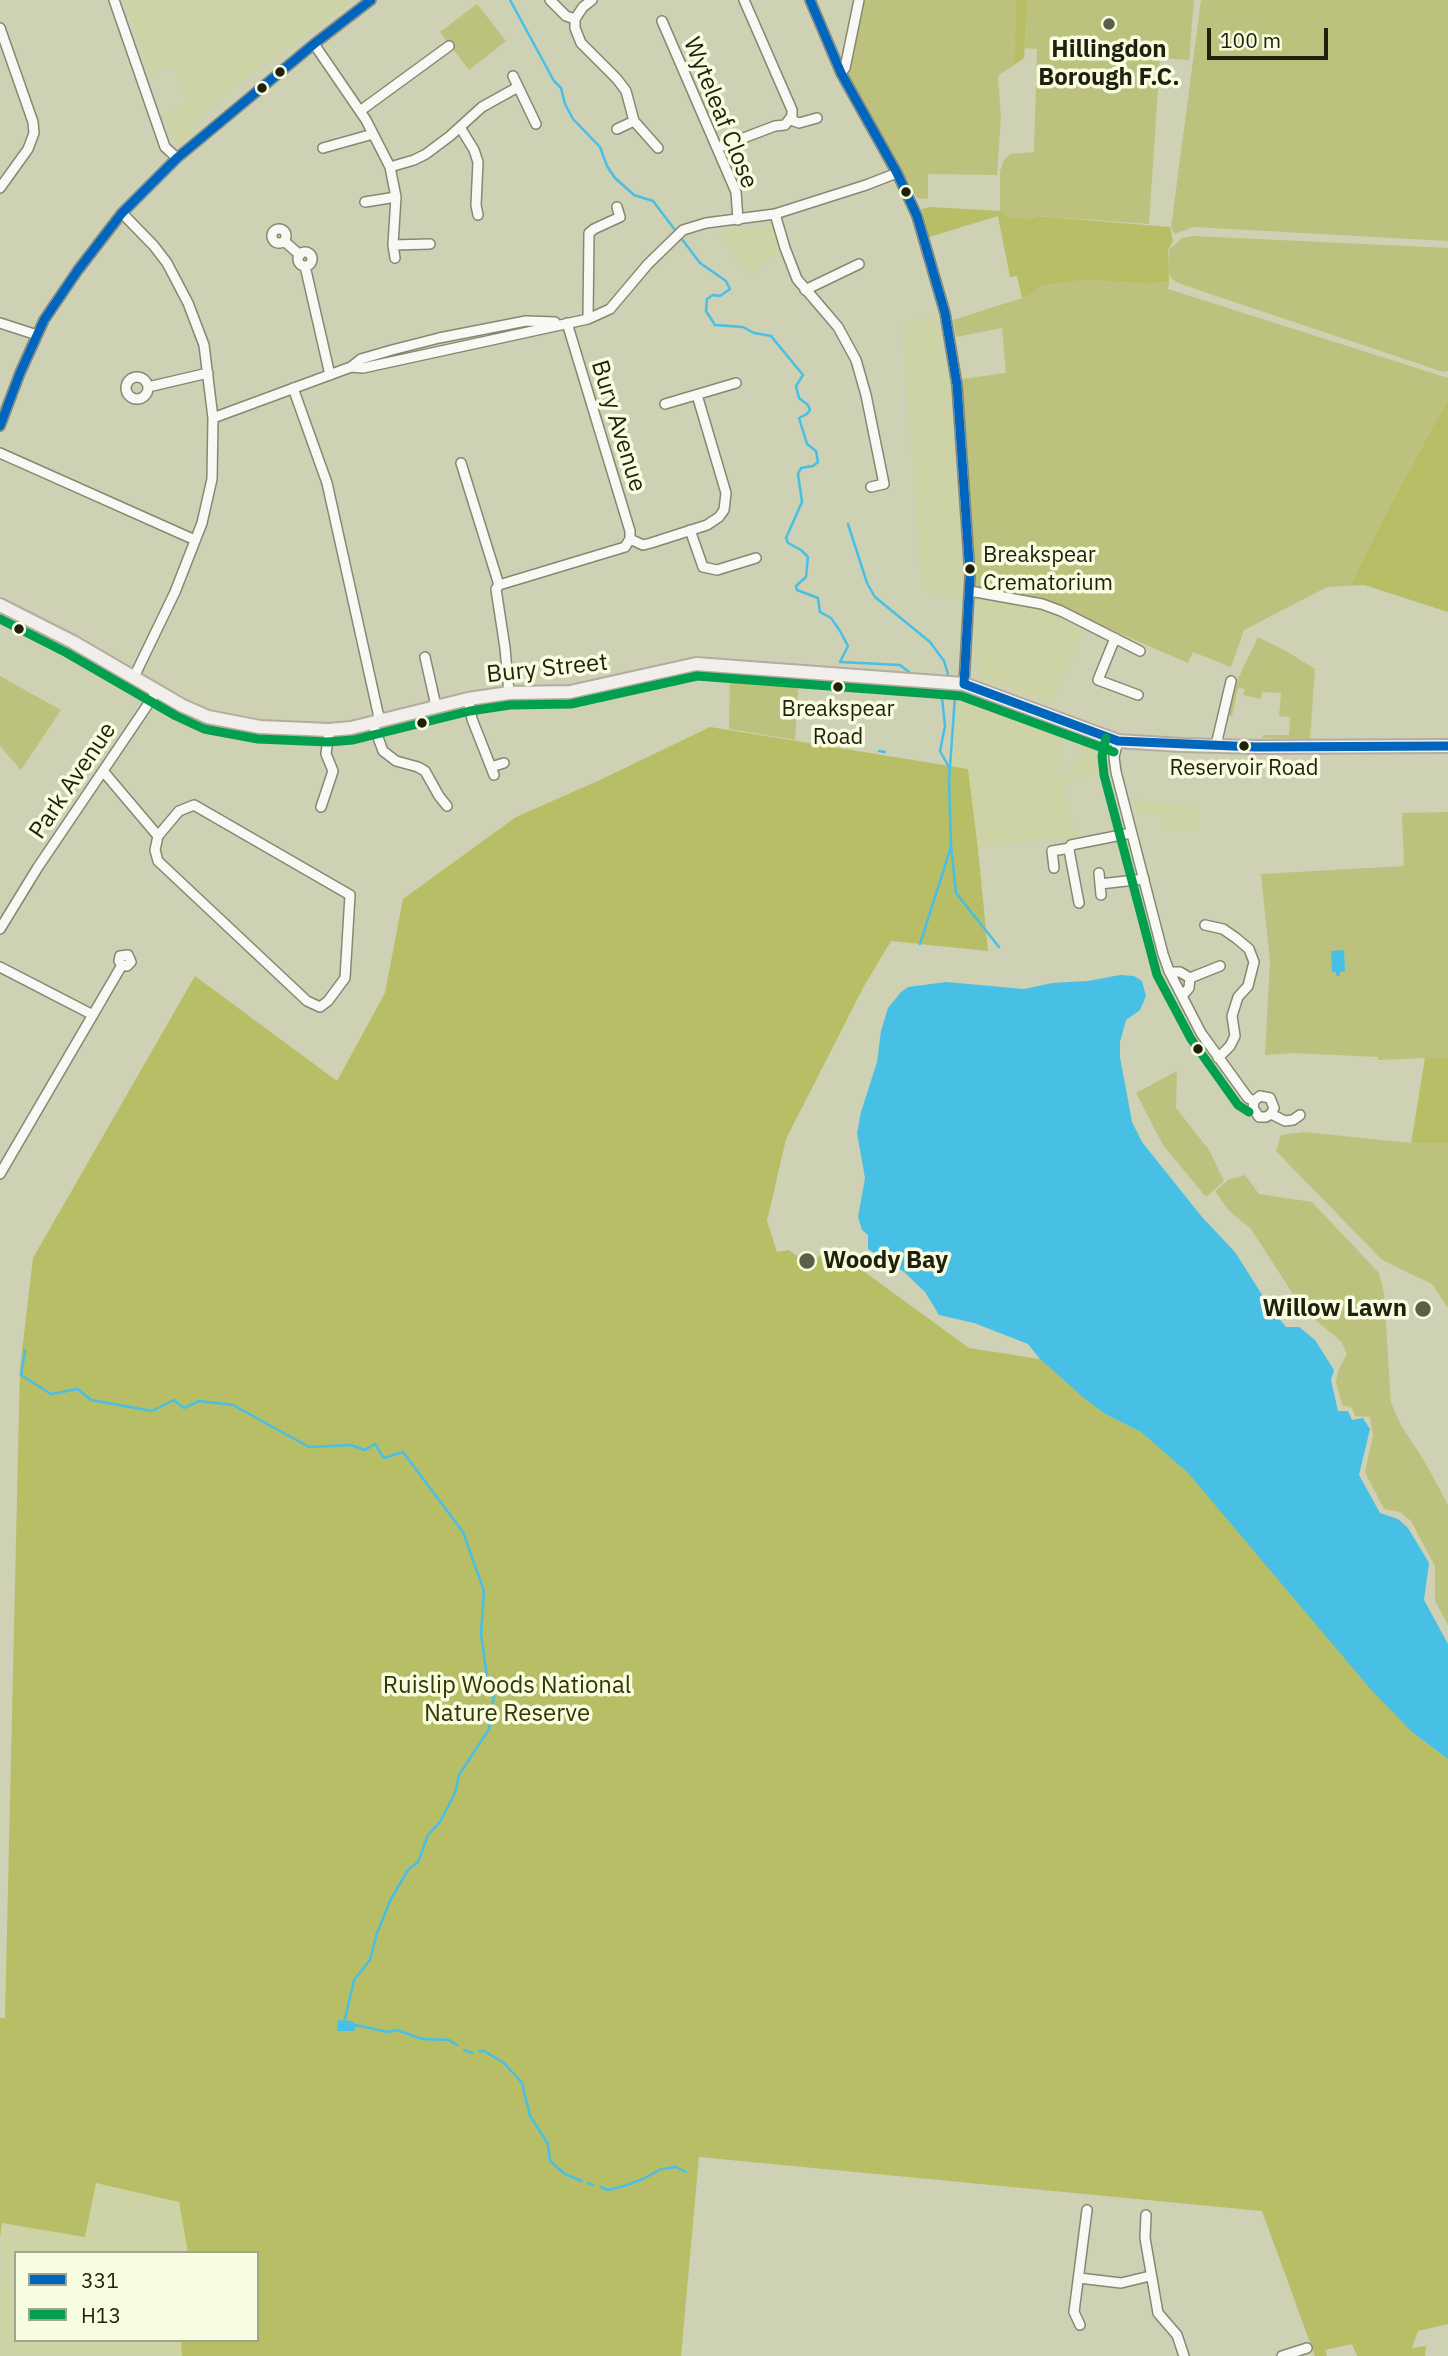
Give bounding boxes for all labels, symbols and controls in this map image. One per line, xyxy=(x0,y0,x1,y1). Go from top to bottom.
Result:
scale bar xyxy=(1210,14,1331,58)
marker: Hillingdon Borough F.C. xyxy=(1101,16,1117,32)
text: 100 m xyxy=(1220,26,1281,54)
street label: Wyteleaf Close xyxy=(677,33,763,193)
place label: Hillingdon Borough F.C. xyxy=(1038,36,1180,92)
unlabelled marker xyxy=(273,65,287,79)
unlabelled marker xyxy=(255,81,269,95)
unlabelled marker xyxy=(899,185,913,199)
street label: Bury Avenue xyxy=(584,357,652,495)
place label: Breakspear Crematorium xyxy=(983,543,1113,594)
marker: Breakspear Crematorium xyxy=(963,562,977,576)
unlabelled marker xyxy=(12,622,26,636)
street label: Bury Street xyxy=(485,648,609,690)
marker: Breakspear Road xyxy=(831,680,845,694)
place label: Breakspear Road xyxy=(782,697,894,748)
unlabelled marker xyxy=(415,716,429,730)
street label: Park Avenue xyxy=(23,717,123,845)
marker: Reservoir Road xyxy=(1237,739,1251,753)
place label: Reservoir Road xyxy=(1169,756,1319,782)
unlabelled marker xyxy=(1191,1042,1205,1056)
place label: Woody Bay xyxy=(823,1247,948,1275)
marker: Woody Bay xyxy=(797,1251,817,1271)
place label: Willow Lawn xyxy=(1262,1295,1407,1323)
marker: Willow Lawn xyxy=(1413,1299,1433,1319)
park label: Ruislip Woods National Nature Reserve xyxy=(383,1672,631,1728)
legend xyxy=(14,2251,259,2342)
text: 331 xyxy=(81,2266,119,2294)
text: H13 xyxy=(81,2301,121,2329)

